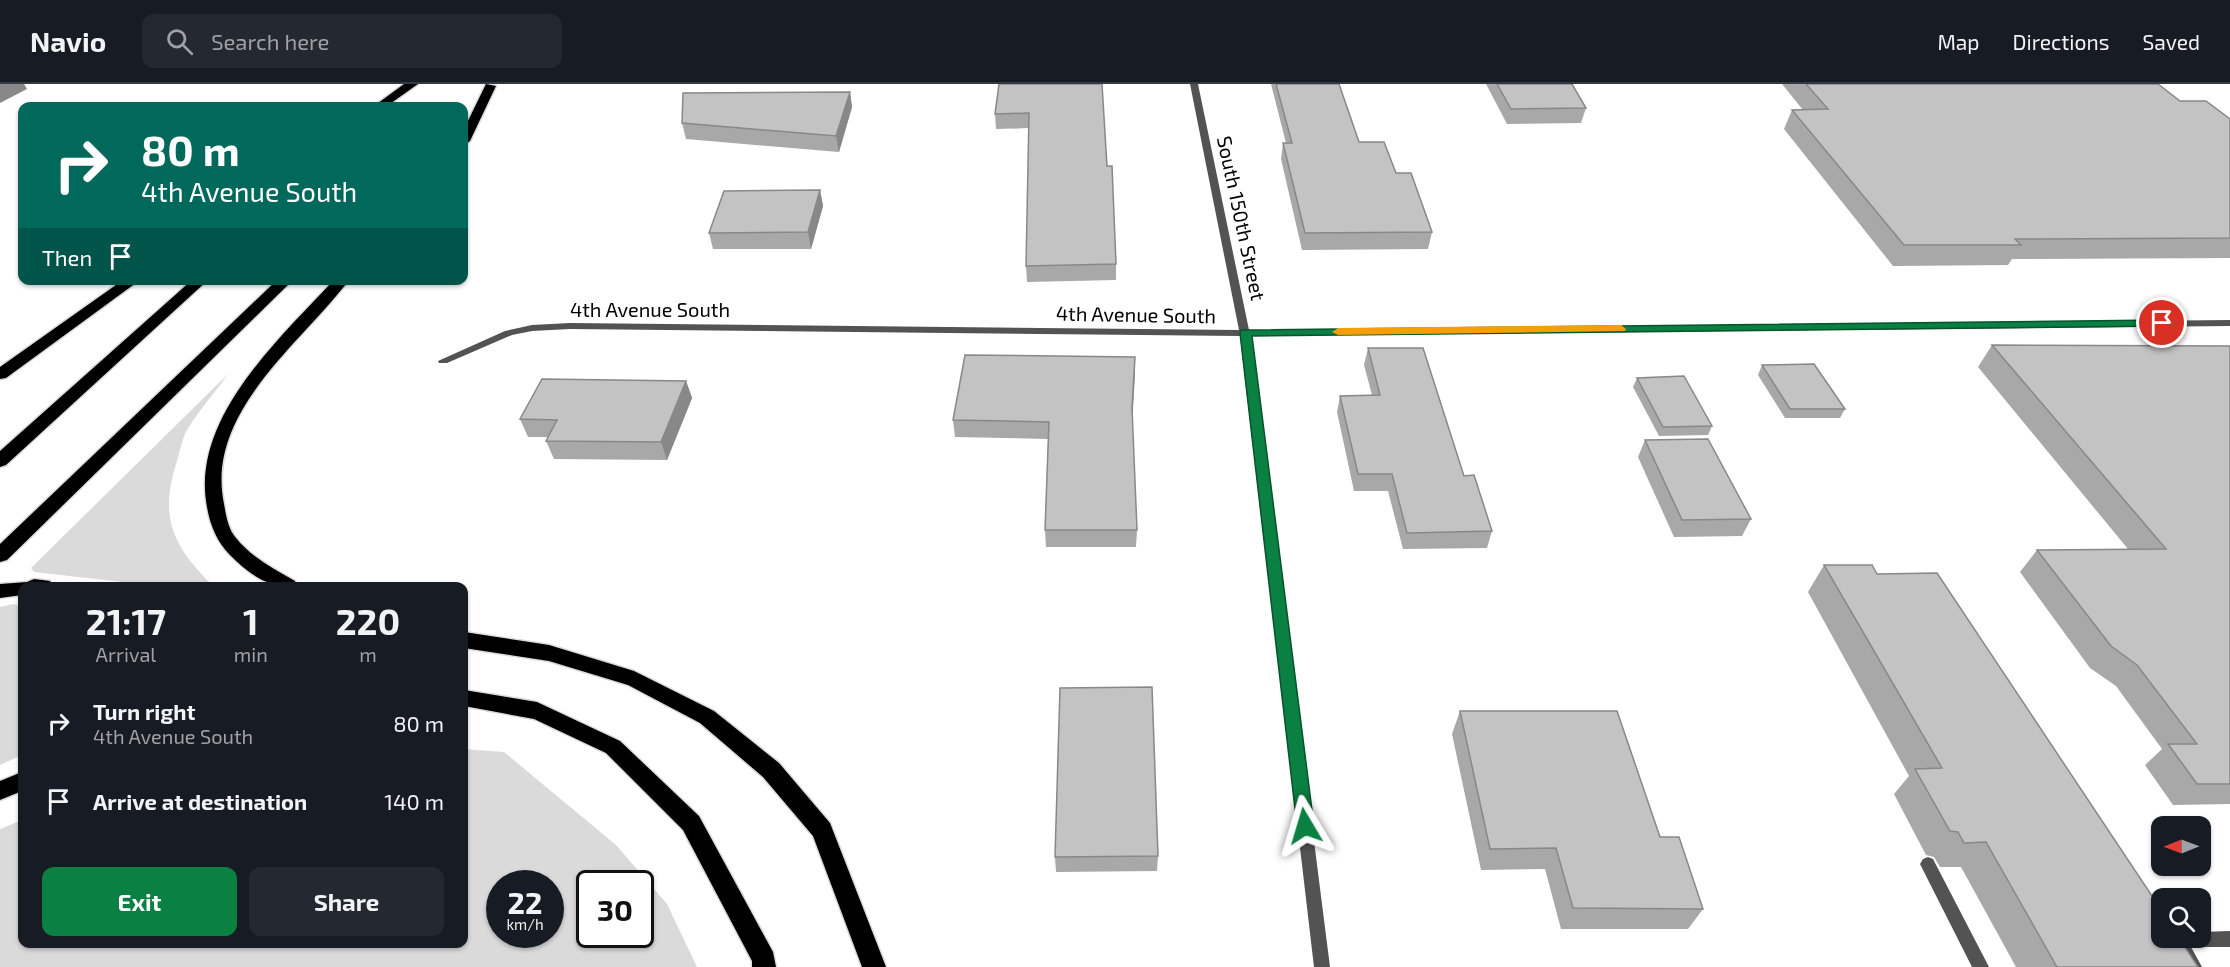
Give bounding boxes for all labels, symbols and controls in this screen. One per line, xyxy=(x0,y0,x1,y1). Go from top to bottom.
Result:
search box xyxy=(142,14,562,68)
text: Navio xyxy=(30,24,106,58)
icon: search xyxy=(163,25,196,58)
text: Search here xyxy=(211,28,329,54)
text: Map xyxy=(1937,29,1980,54)
text: Directions xyxy=(2013,29,2109,54)
text: Saved xyxy=(2142,29,2200,54)
text: 80 m xyxy=(141,124,240,174)
icon: right xyxy=(42,126,120,204)
street label: South 150th Street xyxy=(1213,133,1271,303)
text: 4th Avenue South xyxy=(141,175,357,207)
icon: arrive xyxy=(104,240,137,273)
text: Then xyxy=(42,244,92,270)
street label: 4th Avenue South xyxy=(570,297,730,321)
pin xyxy=(2136,297,2187,348)
street label: 4th Avenue South xyxy=(1056,301,1216,327)
icon: arrive xyxy=(2145,306,2178,339)
text: 21:17 xyxy=(86,599,166,642)
text: 1 xyxy=(243,599,259,642)
text: 220 xyxy=(336,599,400,642)
text: Arrival xyxy=(95,642,156,666)
text: min xyxy=(234,642,268,666)
text: m xyxy=(359,642,377,666)
text: Turn right xyxy=(93,698,195,724)
icon: right xyxy=(42,707,75,740)
text: 80 m xyxy=(393,710,444,736)
text: 4th Avenue South xyxy=(93,724,253,748)
icon: arrive xyxy=(42,785,75,818)
text: Arrive at destination xyxy=(93,788,307,814)
text: 140 m xyxy=(384,788,444,814)
position arrow xyxy=(1273,794,1337,858)
north arrow xyxy=(2151,816,2211,876)
map controls xyxy=(2151,816,2211,948)
button: Exit xyxy=(42,867,237,936)
button: Share xyxy=(249,867,444,936)
speed limit sign: 30 xyxy=(576,870,654,948)
text: 22 xyxy=(508,884,542,920)
button: search xyxy=(2151,888,2211,948)
text: km/h xyxy=(506,915,544,933)

